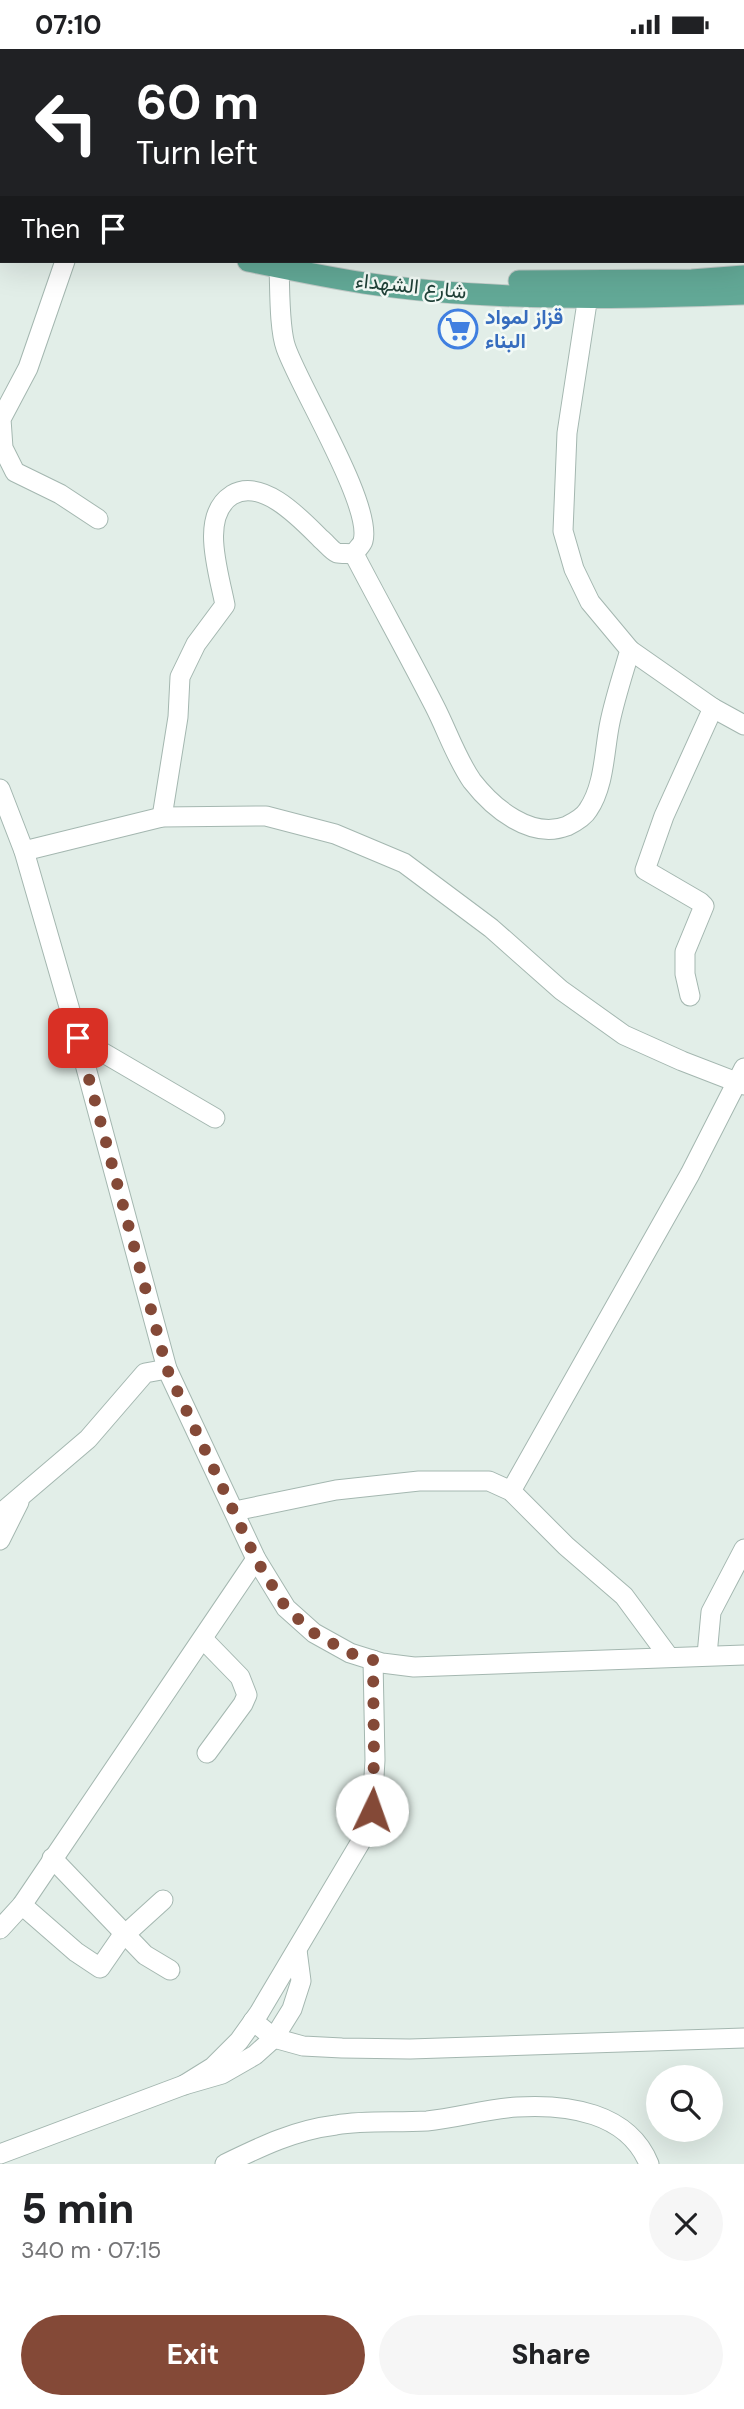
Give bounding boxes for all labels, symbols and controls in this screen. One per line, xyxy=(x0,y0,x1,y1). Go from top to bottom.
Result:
text: 07:10 xyxy=(35,8,102,42)
text: 60 m xyxy=(136,70,259,134)
icon: left xyxy=(21,77,112,168)
text: Turn left xyxy=(136,132,258,174)
icon: arrive xyxy=(94,210,132,248)
text: Then xyxy=(21,212,80,246)
street label: شارع الشهداء xyxy=(354,266,468,306)
place label: قزاز لمواد البناء xyxy=(485,303,563,355)
supermarket icon: قزاز لمواد البناء xyxy=(437,308,479,350)
pin xyxy=(48,1008,108,1068)
icon: arrive xyxy=(59,1019,97,1057)
position arrow xyxy=(335,1773,409,1847)
map controls xyxy=(646,2065,723,2142)
button: search xyxy=(646,2065,723,2142)
text: 5 min xyxy=(21,2181,134,2236)
button: close xyxy=(649,2187,723,2261)
text: 340 m · 07:15 xyxy=(21,2235,161,2265)
button: Exit xyxy=(21,2315,365,2395)
button: Share xyxy=(379,2315,723,2395)

